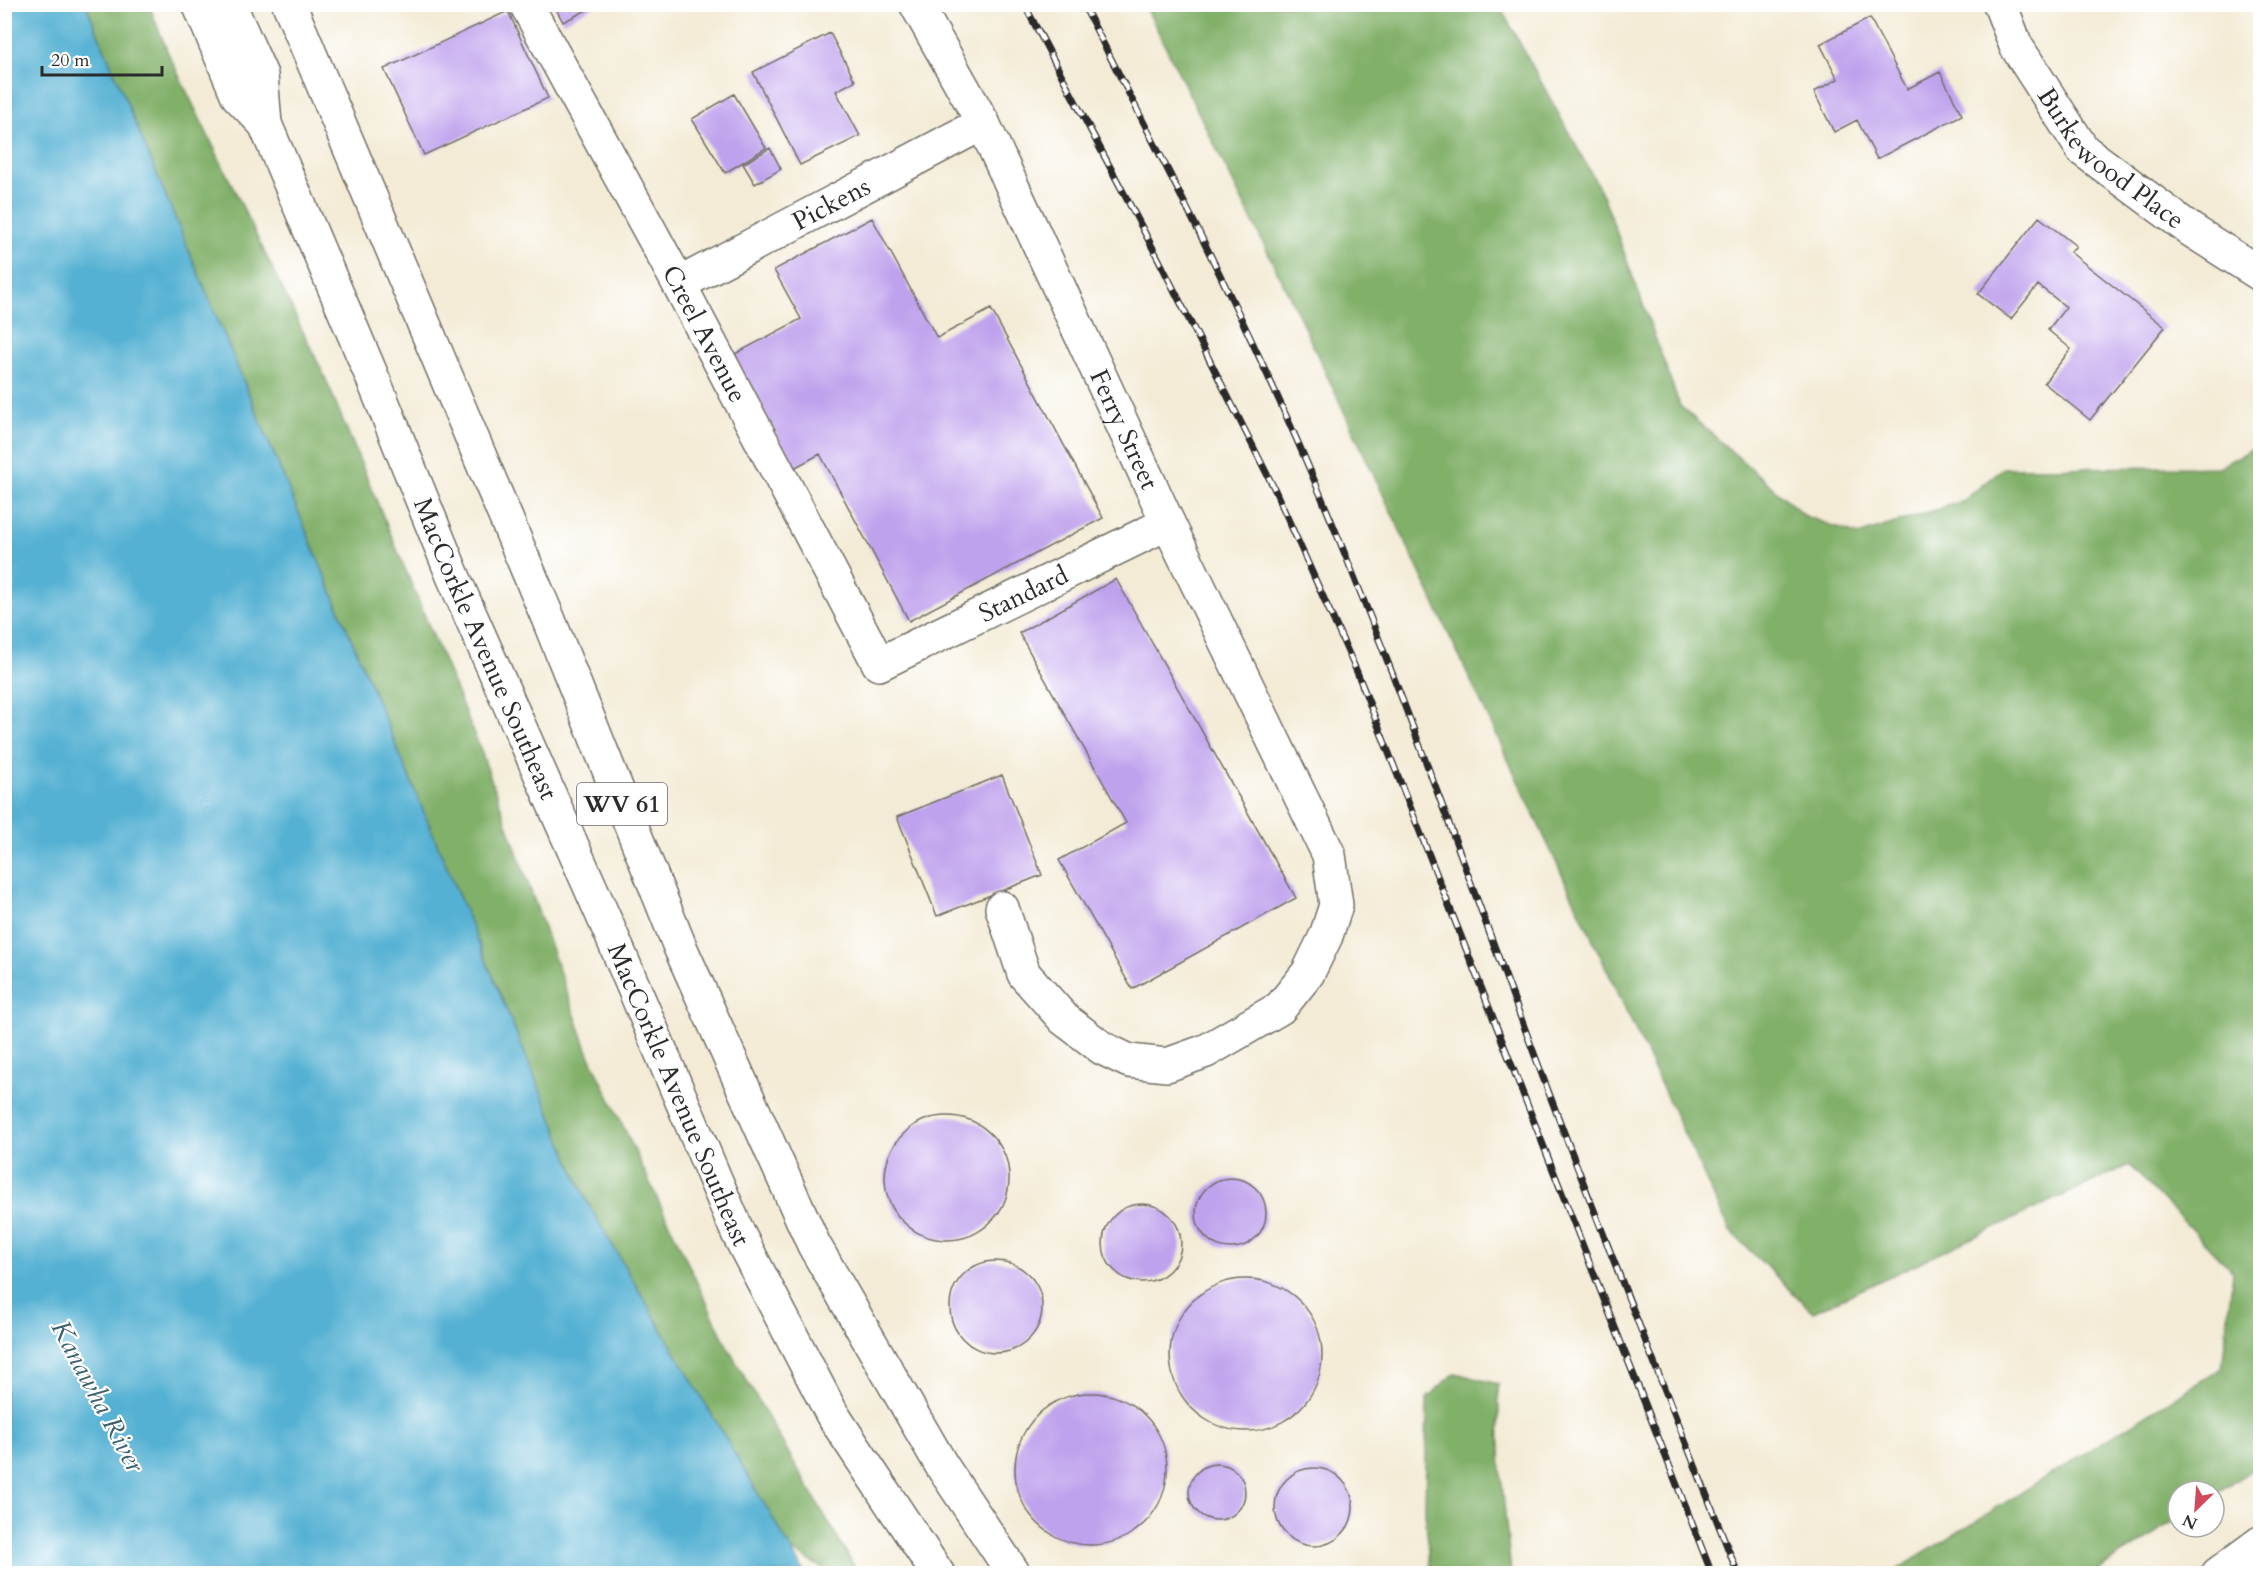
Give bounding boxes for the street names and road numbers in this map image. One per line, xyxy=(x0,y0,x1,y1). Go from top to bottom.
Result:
street label: Burkewood Place xyxy=(2029,81,2191,237)
street label: Pickens xyxy=(786,169,876,239)
street label: Creel Avenue xyxy=(654,259,755,409)
street label: Ferry Street xyxy=(1081,364,1167,495)
street label: MacCorkle Avenue Southeast xyxy=(405,493,566,805)
street label: Standard xyxy=(973,557,1074,631)
road number: WV 61 xyxy=(577,783,667,825)
street label: MacCorkle Avenue Southeast xyxy=(599,938,759,1252)

